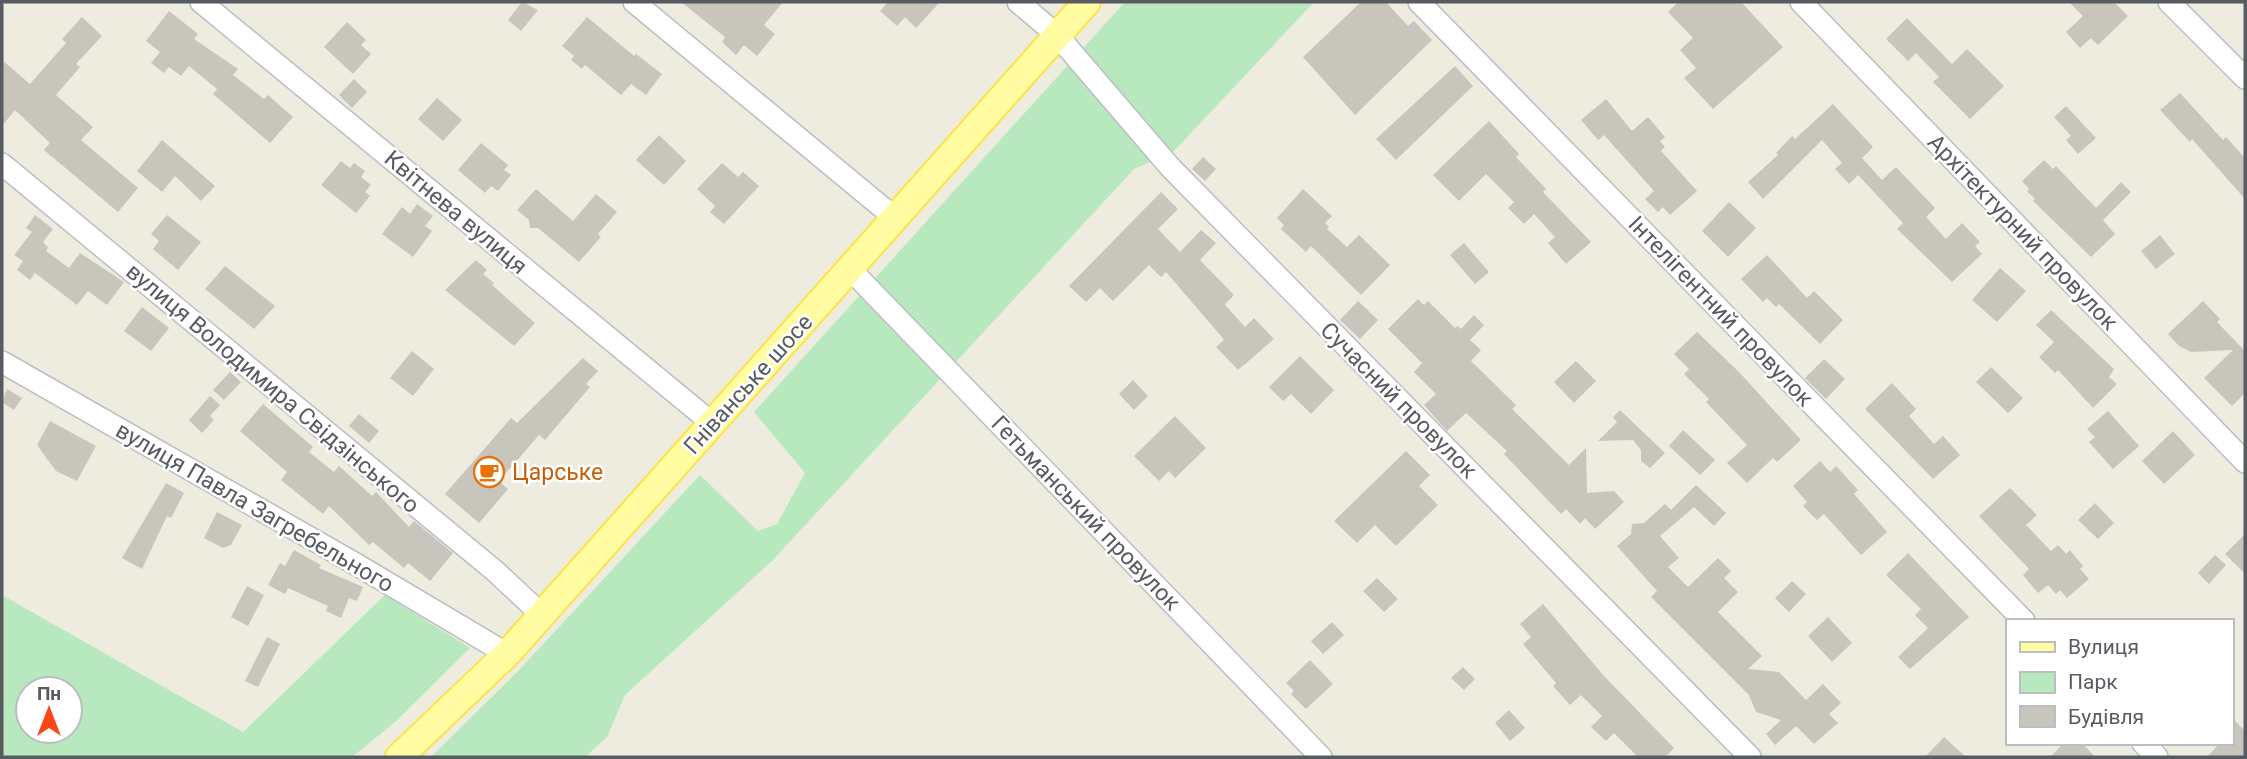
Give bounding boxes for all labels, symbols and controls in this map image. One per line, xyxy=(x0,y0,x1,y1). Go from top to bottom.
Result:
street label: Архітектурний провулок xyxy=(1922,129,2124,336)
street label: Квітнева вулиця xyxy=(379,145,532,280)
street label: Інтелігентний провулок xyxy=(1623,211,1819,412)
street label: вулиця Володимира Свідзінського xyxy=(121,258,425,519)
street label: Гніванське шосе xyxy=(678,309,818,460)
street label: Сучасний провулок xyxy=(1315,317,1483,485)
street label: Гетьманський провулок xyxy=(986,410,1186,617)
street label: вулиця Павла Загребельного xyxy=(111,417,398,598)
cafe icon: Царське xyxy=(472,455,506,489)
place label: Царське xyxy=(512,459,603,486)
legend xyxy=(2006,619,2233,745)
text: Вулиця xyxy=(2068,635,2139,659)
text: Парк xyxy=(2068,670,2118,694)
north arrow xyxy=(14,675,84,745)
text: Пн xyxy=(37,682,61,705)
text: Будівля xyxy=(2068,705,2144,729)

